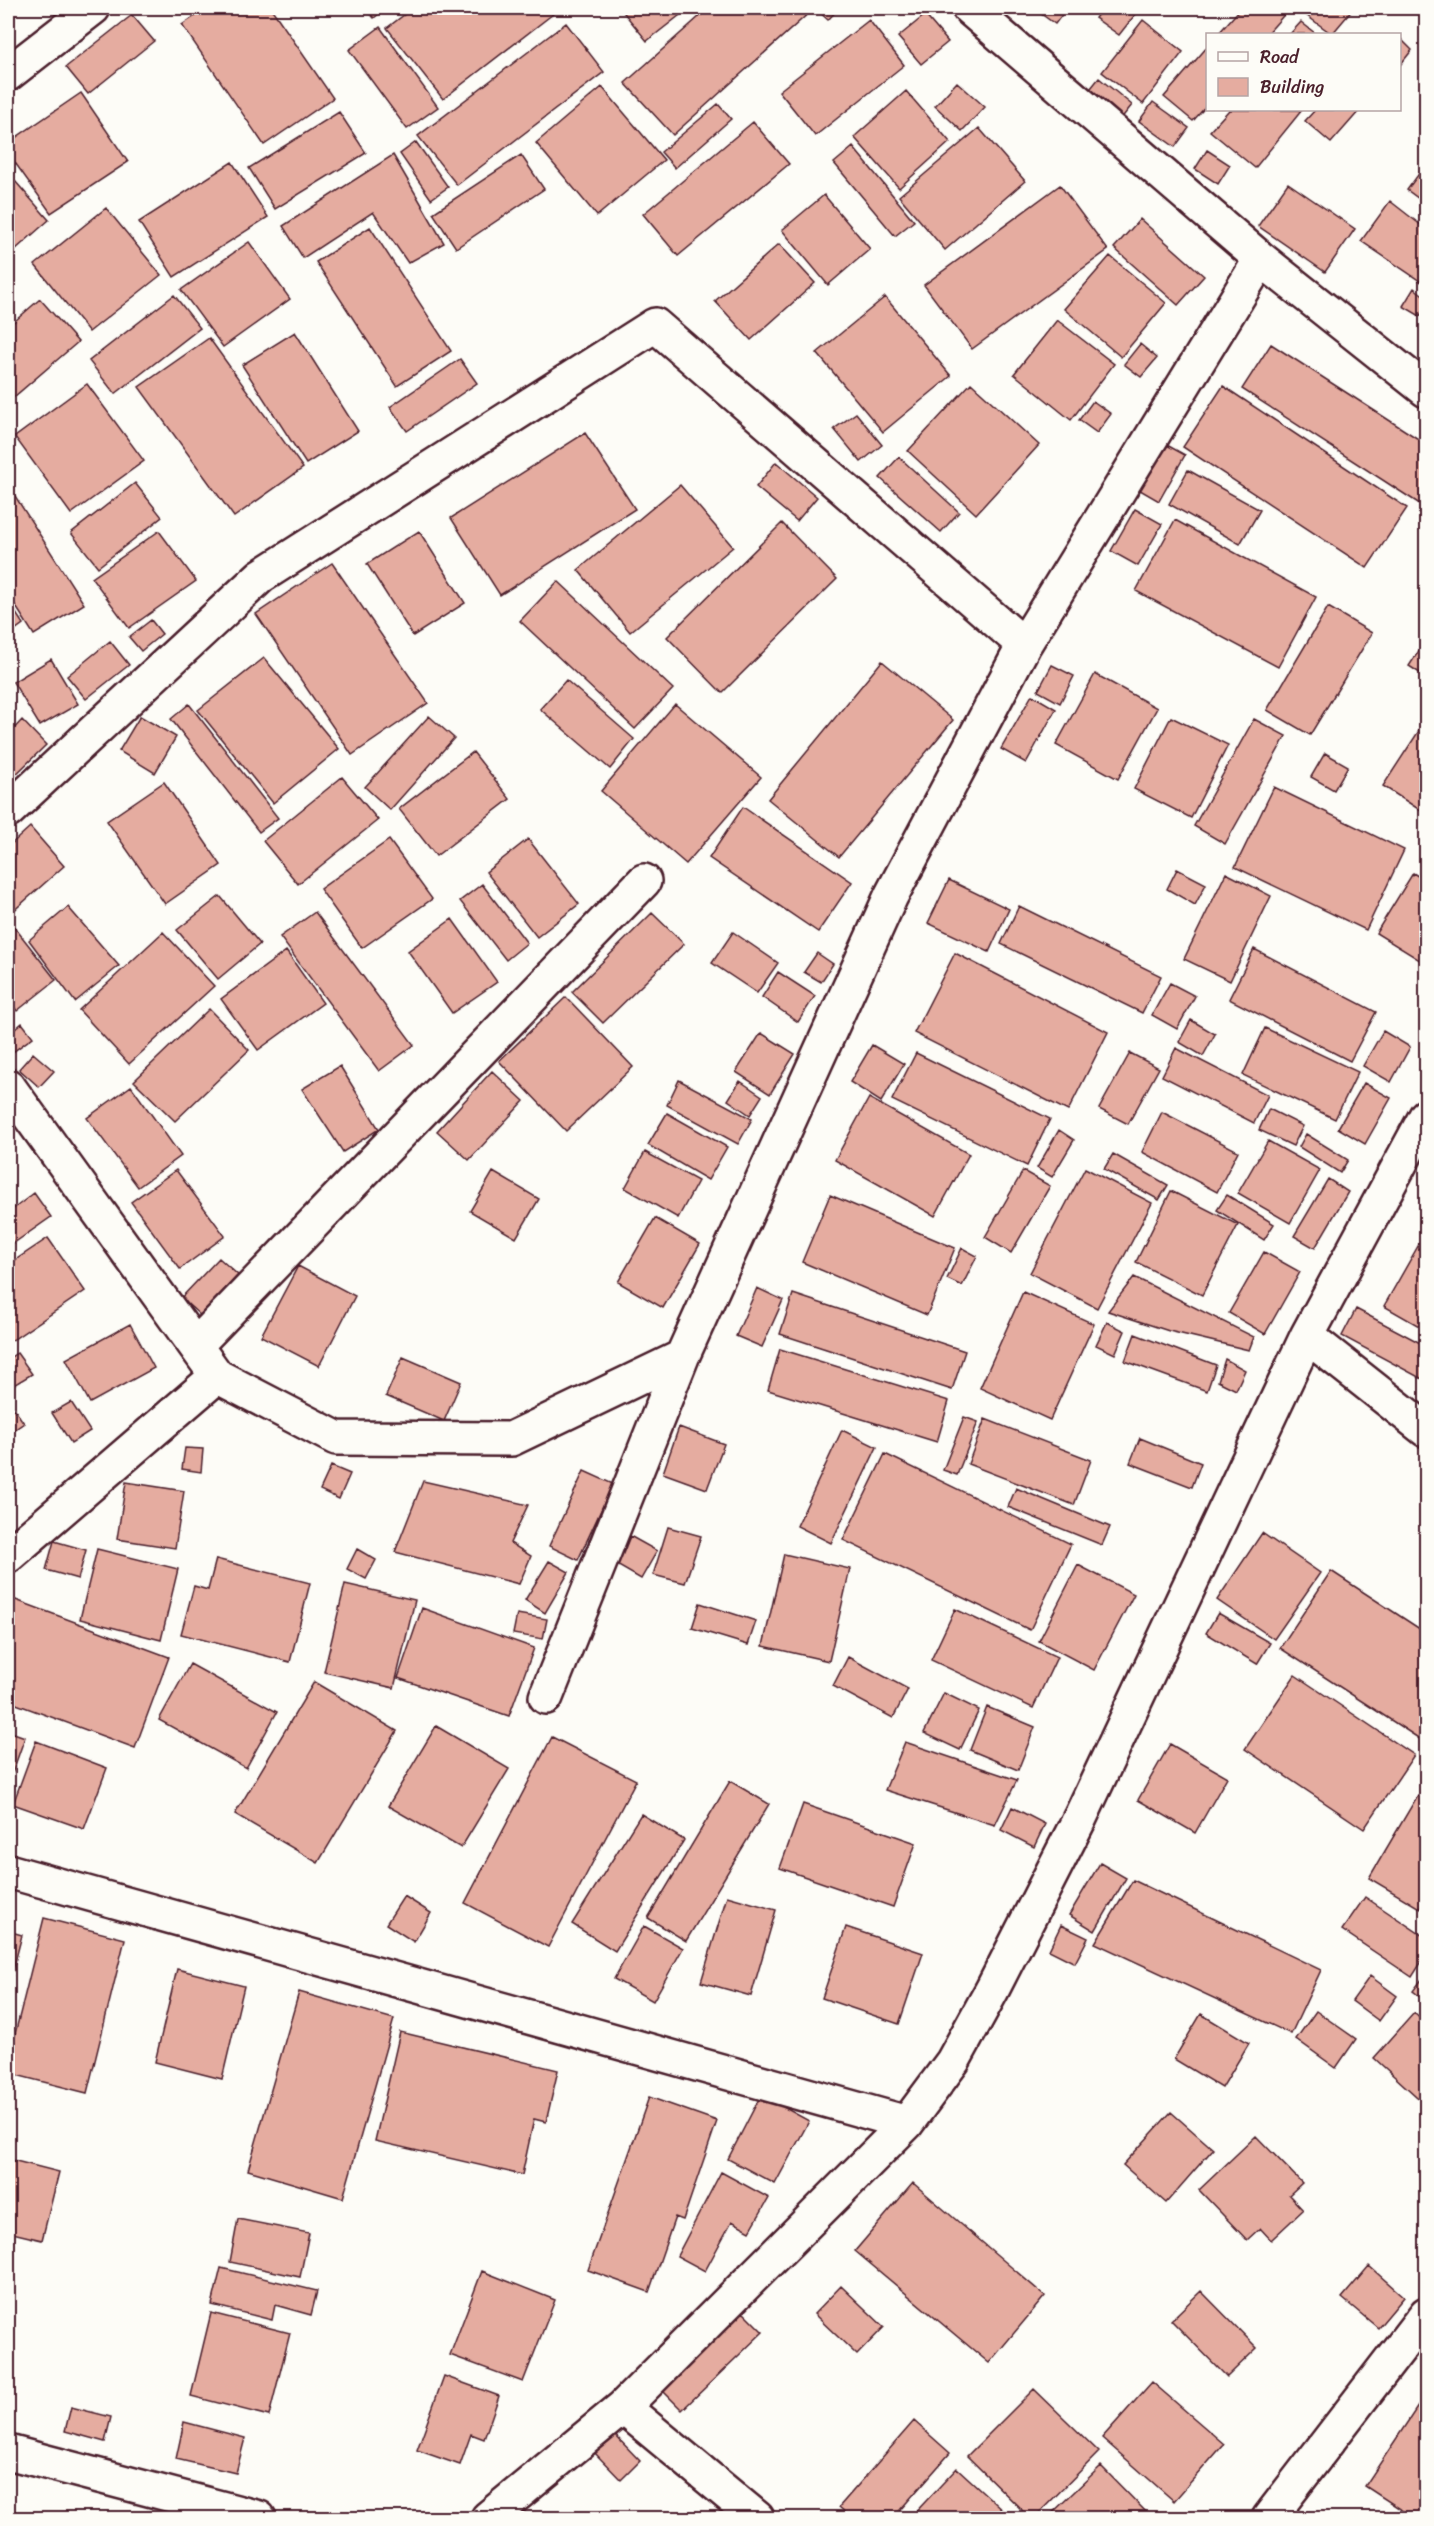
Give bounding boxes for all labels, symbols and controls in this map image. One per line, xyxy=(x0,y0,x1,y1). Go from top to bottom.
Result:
legend xyxy=(1206,33,1401,111)
text: Road xyxy=(1260,41,1300,73)
text: Building xyxy=(1260,71,1324,103)

